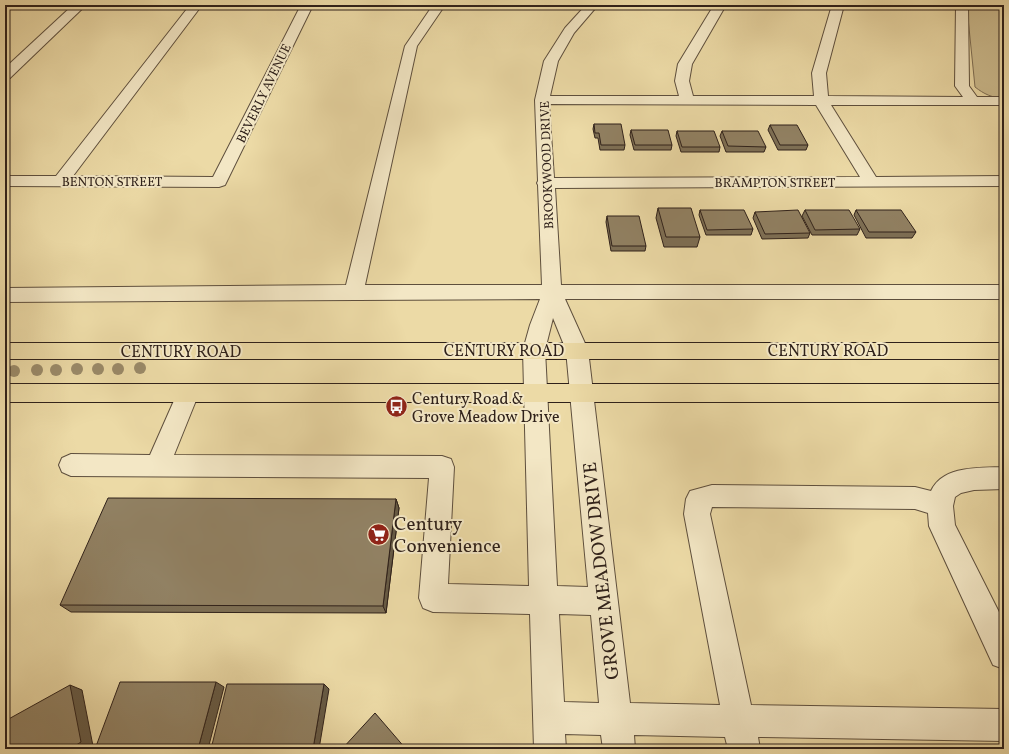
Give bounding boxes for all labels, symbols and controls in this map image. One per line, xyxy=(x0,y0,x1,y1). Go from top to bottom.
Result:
street label: BEVERLY AVENUE xyxy=(233,41,297,147)
street label: BROOKWOOD DRIVE xyxy=(537,100,559,229)
street label: BENTON STREET xyxy=(62,174,163,192)
street label: BRAMPTON STREET xyxy=(715,175,836,193)
street label: CENTURY ROAD xyxy=(444,341,564,363)
street label: CENTURY ROAD xyxy=(768,341,888,363)
street label: CENTURY ROAD xyxy=(121,342,241,364)
place label: Century Road & Grove Meadow Drive xyxy=(412,389,560,429)
bus stop icon: Century Road & Grove Meadow Drive xyxy=(384,394,410,420)
street label: GROVE MEADOW DRIVE xyxy=(578,461,626,681)
place label: Century Convenience xyxy=(394,512,501,560)
supermarket icon: Century Convenience xyxy=(365,521,391,547)

